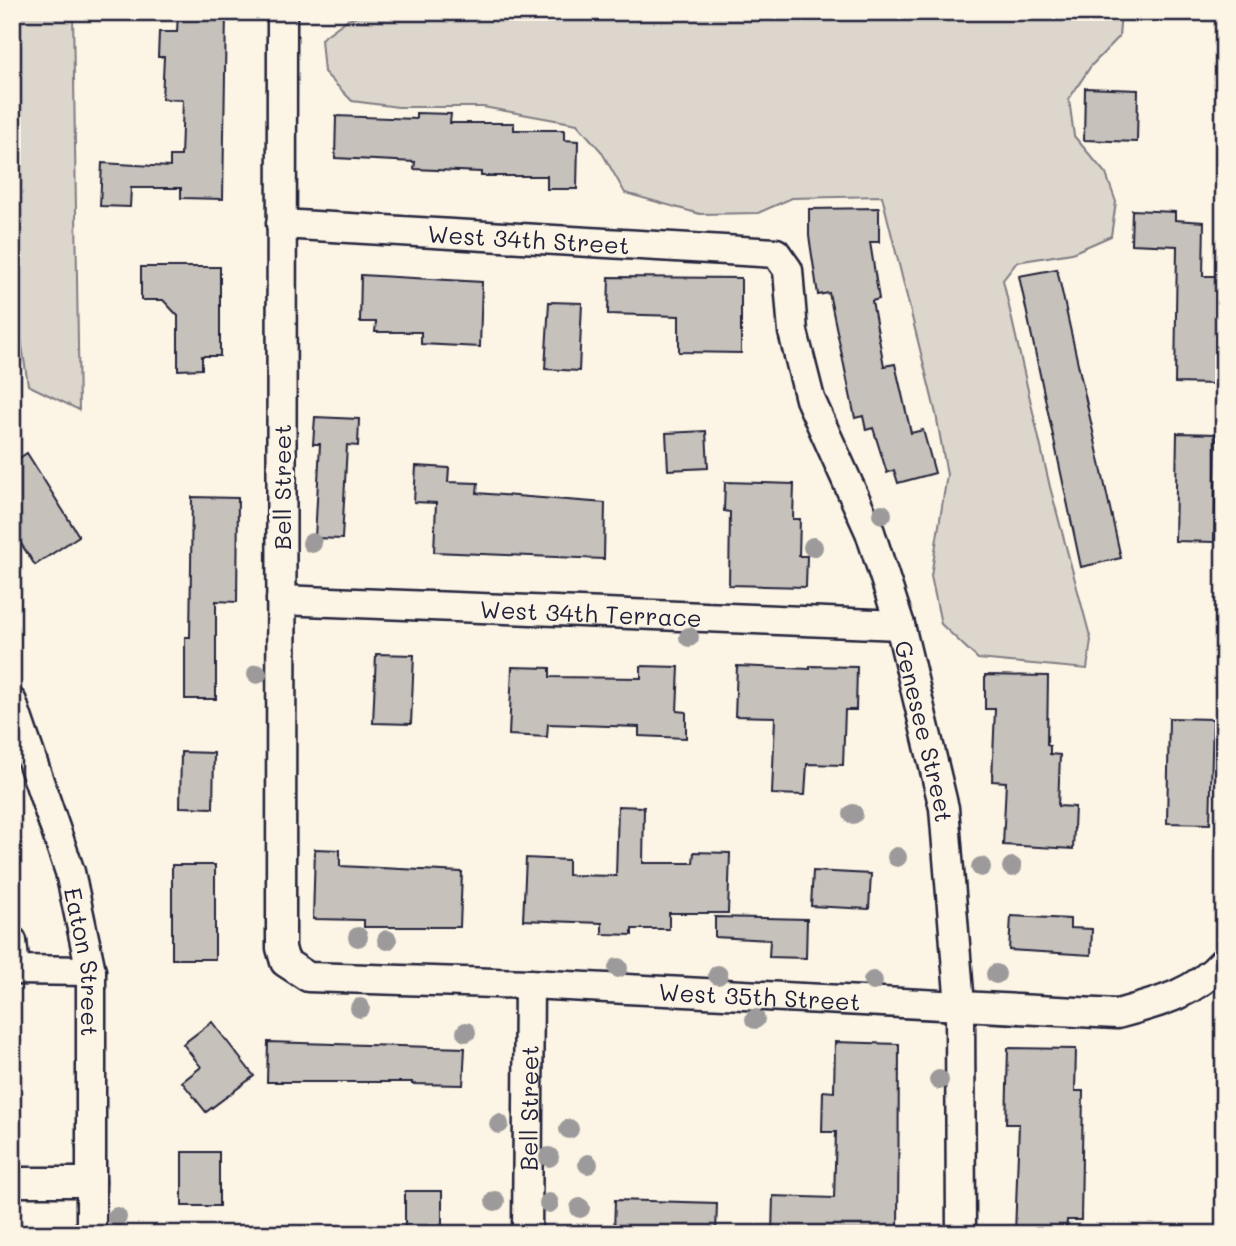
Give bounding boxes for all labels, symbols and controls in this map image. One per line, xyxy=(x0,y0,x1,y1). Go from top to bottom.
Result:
street label: West 34th Street xyxy=(427,217,630,260)
street label: Bell Street xyxy=(266,424,297,550)
street label: West 34th Terrace xyxy=(479,593,702,632)
street label: Genesee Street xyxy=(889,637,961,824)
street label: Eaton Street xyxy=(58,884,107,1037)
street label: West 35th Street xyxy=(658,975,861,1016)
street label: Bell Street xyxy=(512,1045,544,1171)

